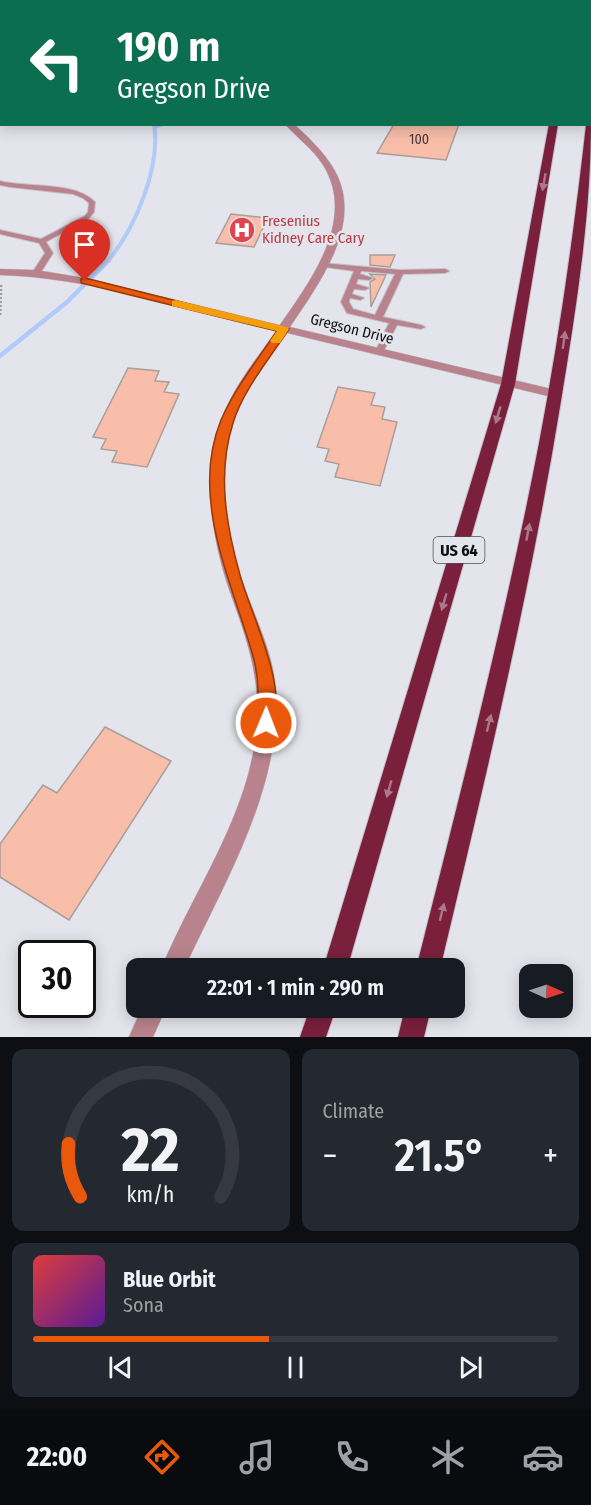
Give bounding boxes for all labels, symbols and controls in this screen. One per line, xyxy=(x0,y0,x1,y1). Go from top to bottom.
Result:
text: 190 m xyxy=(117,22,220,72)
icon: left xyxy=(18,24,96,102)
text: Gregson Drive xyxy=(117,73,270,105)
house number: 100 xyxy=(409,131,429,148)
one-way arrow xyxy=(539,173,548,192)
place label: Fresenius Kidney Care Cary xyxy=(262,212,365,247)
hospital icon: Fresenius Kidney Care Cary xyxy=(227,215,257,245)
pin xyxy=(59,219,110,281)
icon: arrive xyxy=(68,228,101,261)
street label: Gregson Drive xyxy=(308,310,396,348)
one-way arrow xyxy=(559,331,568,350)
one-way arrow xyxy=(493,406,503,424)
one-way arrow xyxy=(524,522,533,541)
road number: US 64 xyxy=(434,537,484,563)
one-way arrow xyxy=(439,593,448,611)
position arrow xyxy=(234,691,298,755)
one-way arrow xyxy=(485,714,494,732)
one-way arrow xyxy=(384,780,393,798)
one-way arrow xyxy=(437,903,447,921)
speed limit sign: 30 xyxy=(18,940,96,1018)
north arrow xyxy=(519,964,573,1018)
map controls xyxy=(519,964,573,1018)
text: 22:01 · 1 min · 290 m xyxy=(207,974,384,1001)
text: Climate xyxy=(323,1099,384,1123)
text: 22 xyxy=(121,1113,180,1188)
text: 21.5° xyxy=(394,1129,486,1183)
text: − xyxy=(323,1136,337,1176)
text: + xyxy=(543,1136,558,1176)
text: km/h xyxy=(127,1182,175,1208)
text: Blue Orbit xyxy=(123,1266,216,1293)
text: Sona xyxy=(123,1293,164,1317)
icon: previous xyxy=(104,1351,137,1384)
icon: pause xyxy=(279,1351,312,1384)
icon: next xyxy=(454,1351,487,1384)
icon: directions xyxy=(141,1436,183,1478)
icon: music xyxy=(236,1436,278,1478)
icon: phone xyxy=(331,1436,373,1478)
icon: climate xyxy=(427,1436,469,1478)
icon: car xyxy=(522,1436,564,1478)
text: 22:00 xyxy=(27,1441,87,1473)

